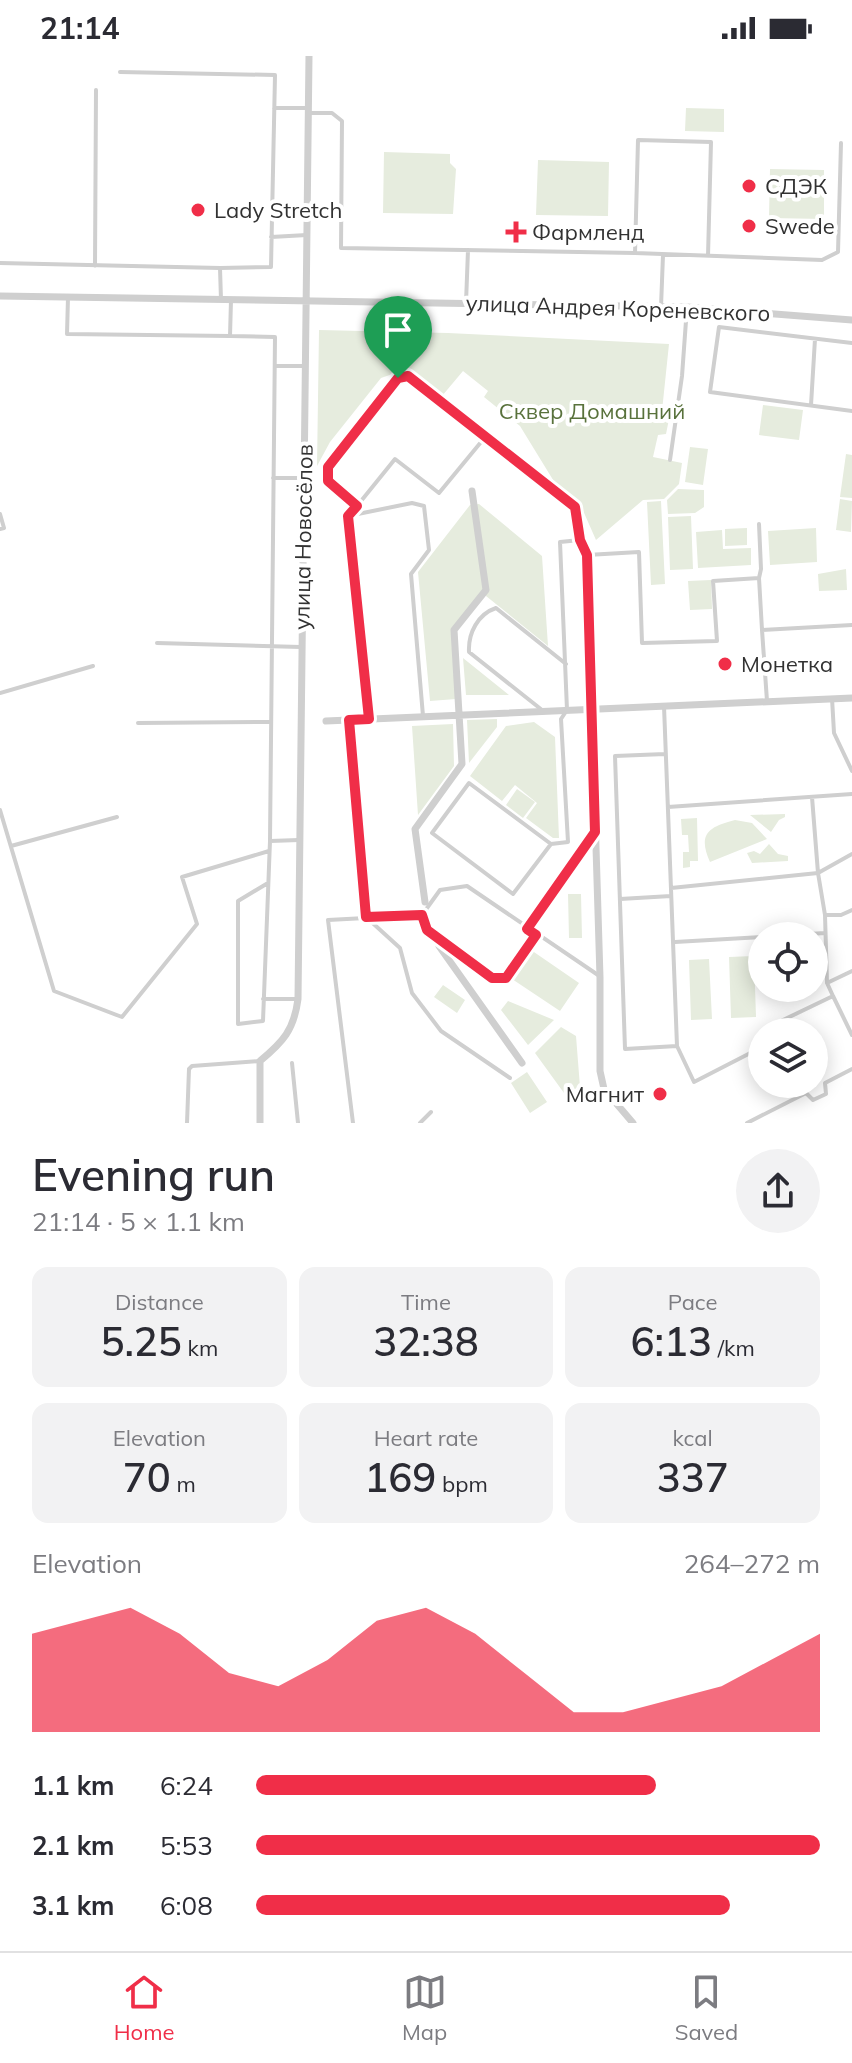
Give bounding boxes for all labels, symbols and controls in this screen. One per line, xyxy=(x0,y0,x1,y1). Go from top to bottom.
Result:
text: 21:14 xyxy=(40,9,119,47)
place label: СДЭК xyxy=(765,172,828,200)
marker: СДЭК xyxy=(740,177,758,195)
place label: Lady Stretch xyxy=(214,196,342,224)
marker: Lady Stretch xyxy=(189,201,207,219)
place label: Swede xyxy=(765,212,835,240)
marker: Swede xyxy=(740,217,758,235)
place label: Фармленд xyxy=(532,218,644,246)
marker: Фармленд xyxy=(507,223,525,241)
street label: улица Андрея Кореневского xyxy=(465,289,771,327)
pin xyxy=(364,296,432,378)
icon: arrive xyxy=(376,308,420,352)
park label: Сквер Домашний xyxy=(499,397,685,425)
street label: улица Новосёлов xyxy=(287,444,319,630)
place label: Монетка xyxy=(741,650,833,678)
marker: Монетка xyxy=(716,655,734,673)
map controls xyxy=(748,922,828,1098)
button: locate xyxy=(748,922,828,1002)
button: layers xyxy=(748,1018,828,1098)
place label: Магнит xyxy=(566,1080,644,1108)
marker: Магнит xyxy=(651,1085,669,1103)
text: Evening run xyxy=(32,1147,275,1202)
button: share xyxy=(736,1149,820,1233)
text: 21:14 · 5 × 1.1 km xyxy=(32,1205,245,1238)
text: Distance xyxy=(115,1288,204,1316)
text: Time xyxy=(401,1288,451,1316)
text: Pace xyxy=(668,1288,717,1316)
text: 5.25 xyxy=(100,1316,182,1366)
text: 32:38 xyxy=(373,1316,479,1366)
text: 6:13 xyxy=(631,1316,712,1366)
text: km xyxy=(182,1334,218,1362)
text: /km xyxy=(712,1334,755,1362)
text: Elevation xyxy=(113,1424,206,1452)
text: Heart rate xyxy=(374,1424,478,1452)
text: kcal xyxy=(673,1424,713,1452)
text: 70 xyxy=(123,1452,171,1502)
text: 169 xyxy=(364,1452,436,1502)
text: 337 xyxy=(657,1452,729,1502)
text: m xyxy=(171,1470,196,1498)
text: bpm xyxy=(436,1470,488,1498)
text: Elevation xyxy=(32,1547,142,1580)
text: 264–272 m xyxy=(684,1547,820,1580)
text: 1.1 km xyxy=(32,1769,115,1802)
text: 6:24 xyxy=(160,1769,213,1802)
text: 2.1 km xyxy=(32,1829,115,1862)
text: 5:53 xyxy=(160,1829,213,1862)
text: 3.1 km xyxy=(32,1889,115,1922)
text: 6:08 xyxy=(160,1889,213,1922)
tab: Home xyxy=(114,1970,174,2046)
tab: Map xyxy=(402,1970,447,2046)
tab: Saved xyxy=(675,1970,738,2046)

